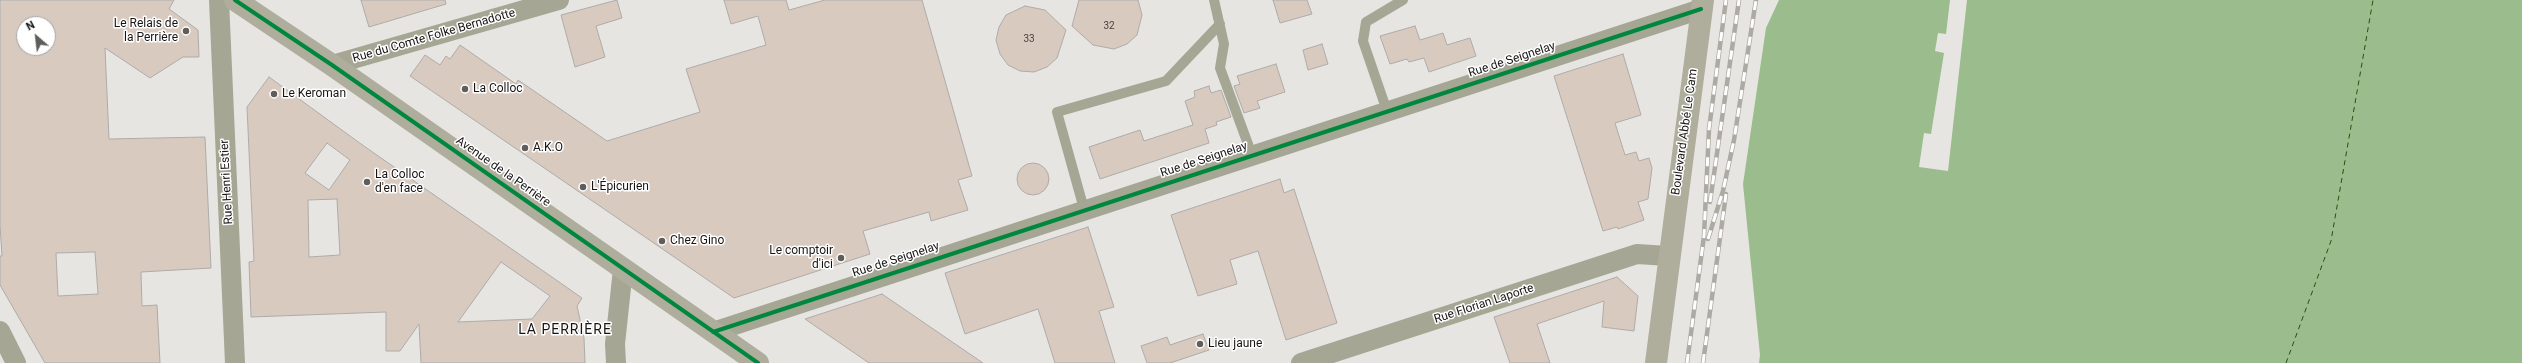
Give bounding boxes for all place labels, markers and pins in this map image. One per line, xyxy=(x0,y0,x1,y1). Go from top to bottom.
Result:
place label: Le Relais de la Perrière xyxy=(114,17,178,45)
marker: Le Relais de la Perrière xyxy=(181,26,191,36)
place label: La Colloc xyxy=(473,82,523,96)
marker: La Colloc xyxy=(460,84,470,94)
place label: Le Keroman xyxy=(282,87,346,101)
marker: Le Keroman xyxy=(269,89,279,99)
place label: A.K.O xyxy=(533,141,563,155)
marker: A.K.O xyxy=(520,143,530,153)
place label: La Colloc d'en face xyxy=(375,168,425,196)
marker: La Colloc d'en face xyxy=(362,177,372,187)
place label: L'Épicurien xyxy=(591,180,649,194)
marker: L'Épicurien xyxy=(578,182,588,192)
place label: Chez Gino xyxy=(670,234,724,248)
marker: Chez Gino xyxy=(657,236,667,246)
place label: Le comptoir d'ici xyxy=(769,244,833,272)
marker: Le comptoir d'ici xyxy=(836,253,846,263)
place label: Lieu jaune xyxy=(1208,337,1262,351)
marker: Lieu jaune xyxy=(1195,339,1205,349)

